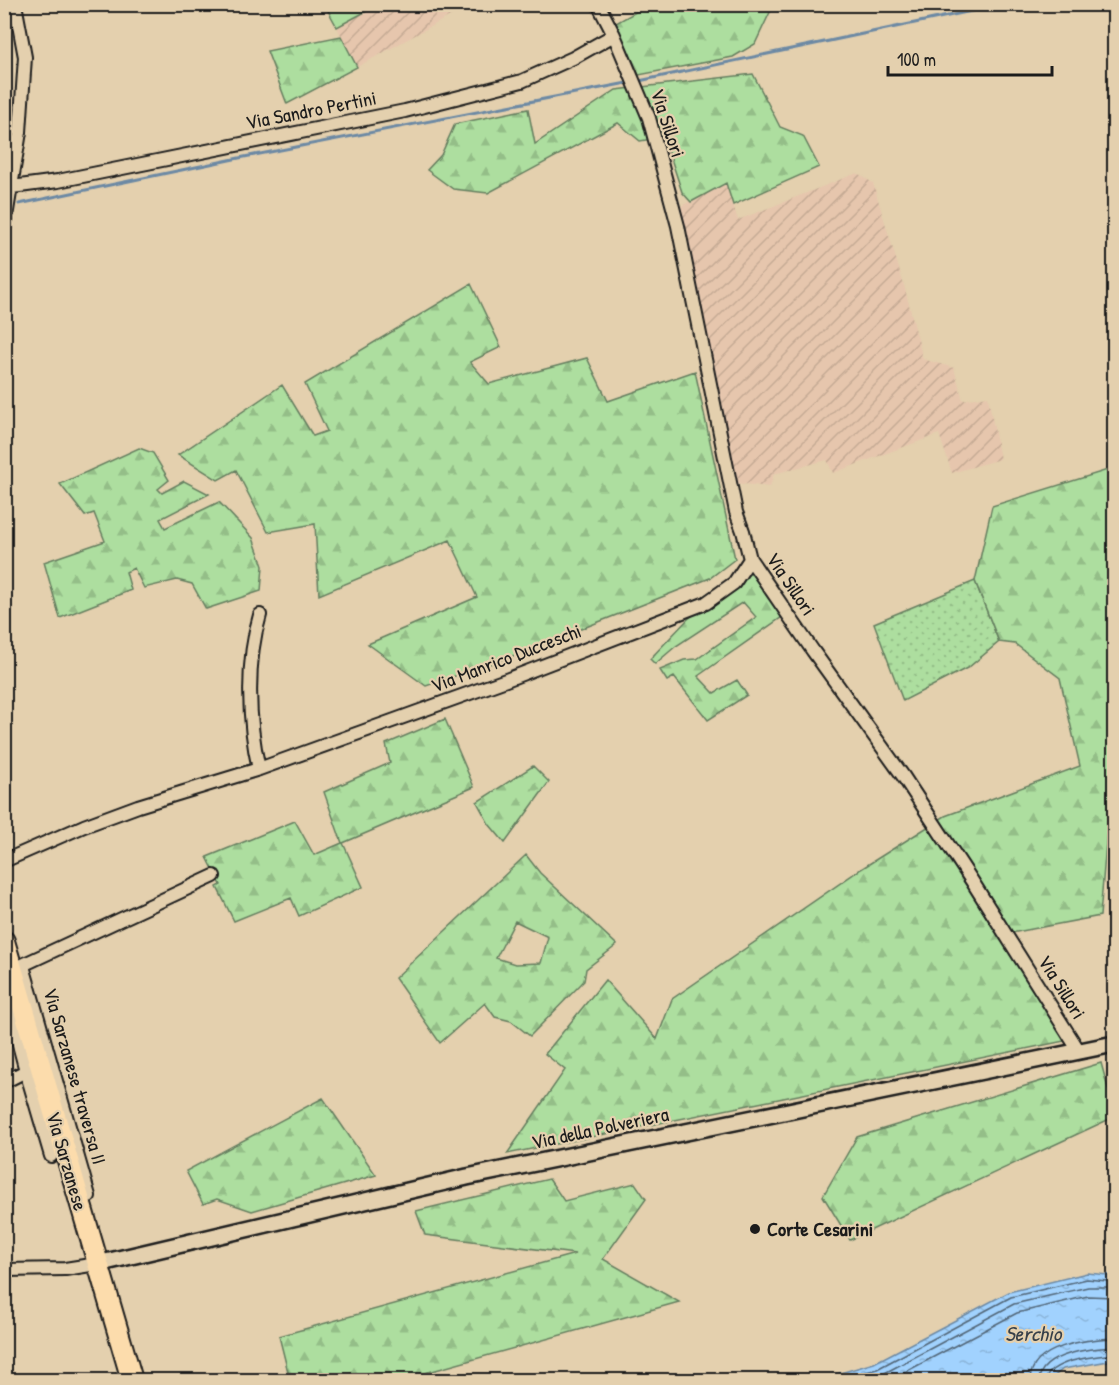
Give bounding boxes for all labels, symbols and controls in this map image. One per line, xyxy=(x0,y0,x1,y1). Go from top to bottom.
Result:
scale bar xyxy=(888,39,1052,77)
text: 100 m xyxy=(897,47,936,72)
street label: Via Sandro Pertini xyxy=(243,84,379,135)
street label: Via Sillori xyxy=(645,85,692,161)
street label: Via Sillori xyxy=(760,547,822,621)
street label: Via Manrico Ducceschi xyxy=(427,616,585,699)
street label: Via Sillori xyxy=(1032,950,1093,1024)
street label: Via Sarzanese traversa II xyxy=(38,985,112,1167)
street label: Via della Polveriera xyxy=(529,1100,671,1155)
street label: Via Sarzanese xyxy=(41,1109,93,1213)
place label: Corte Cesarini xyxy=(767,1215,873,1242)
marker: Corte Cesarini xyxy=(748,1222,762,1236)
water label: Serchio xyxy=(1005,1319,1063,1348)

